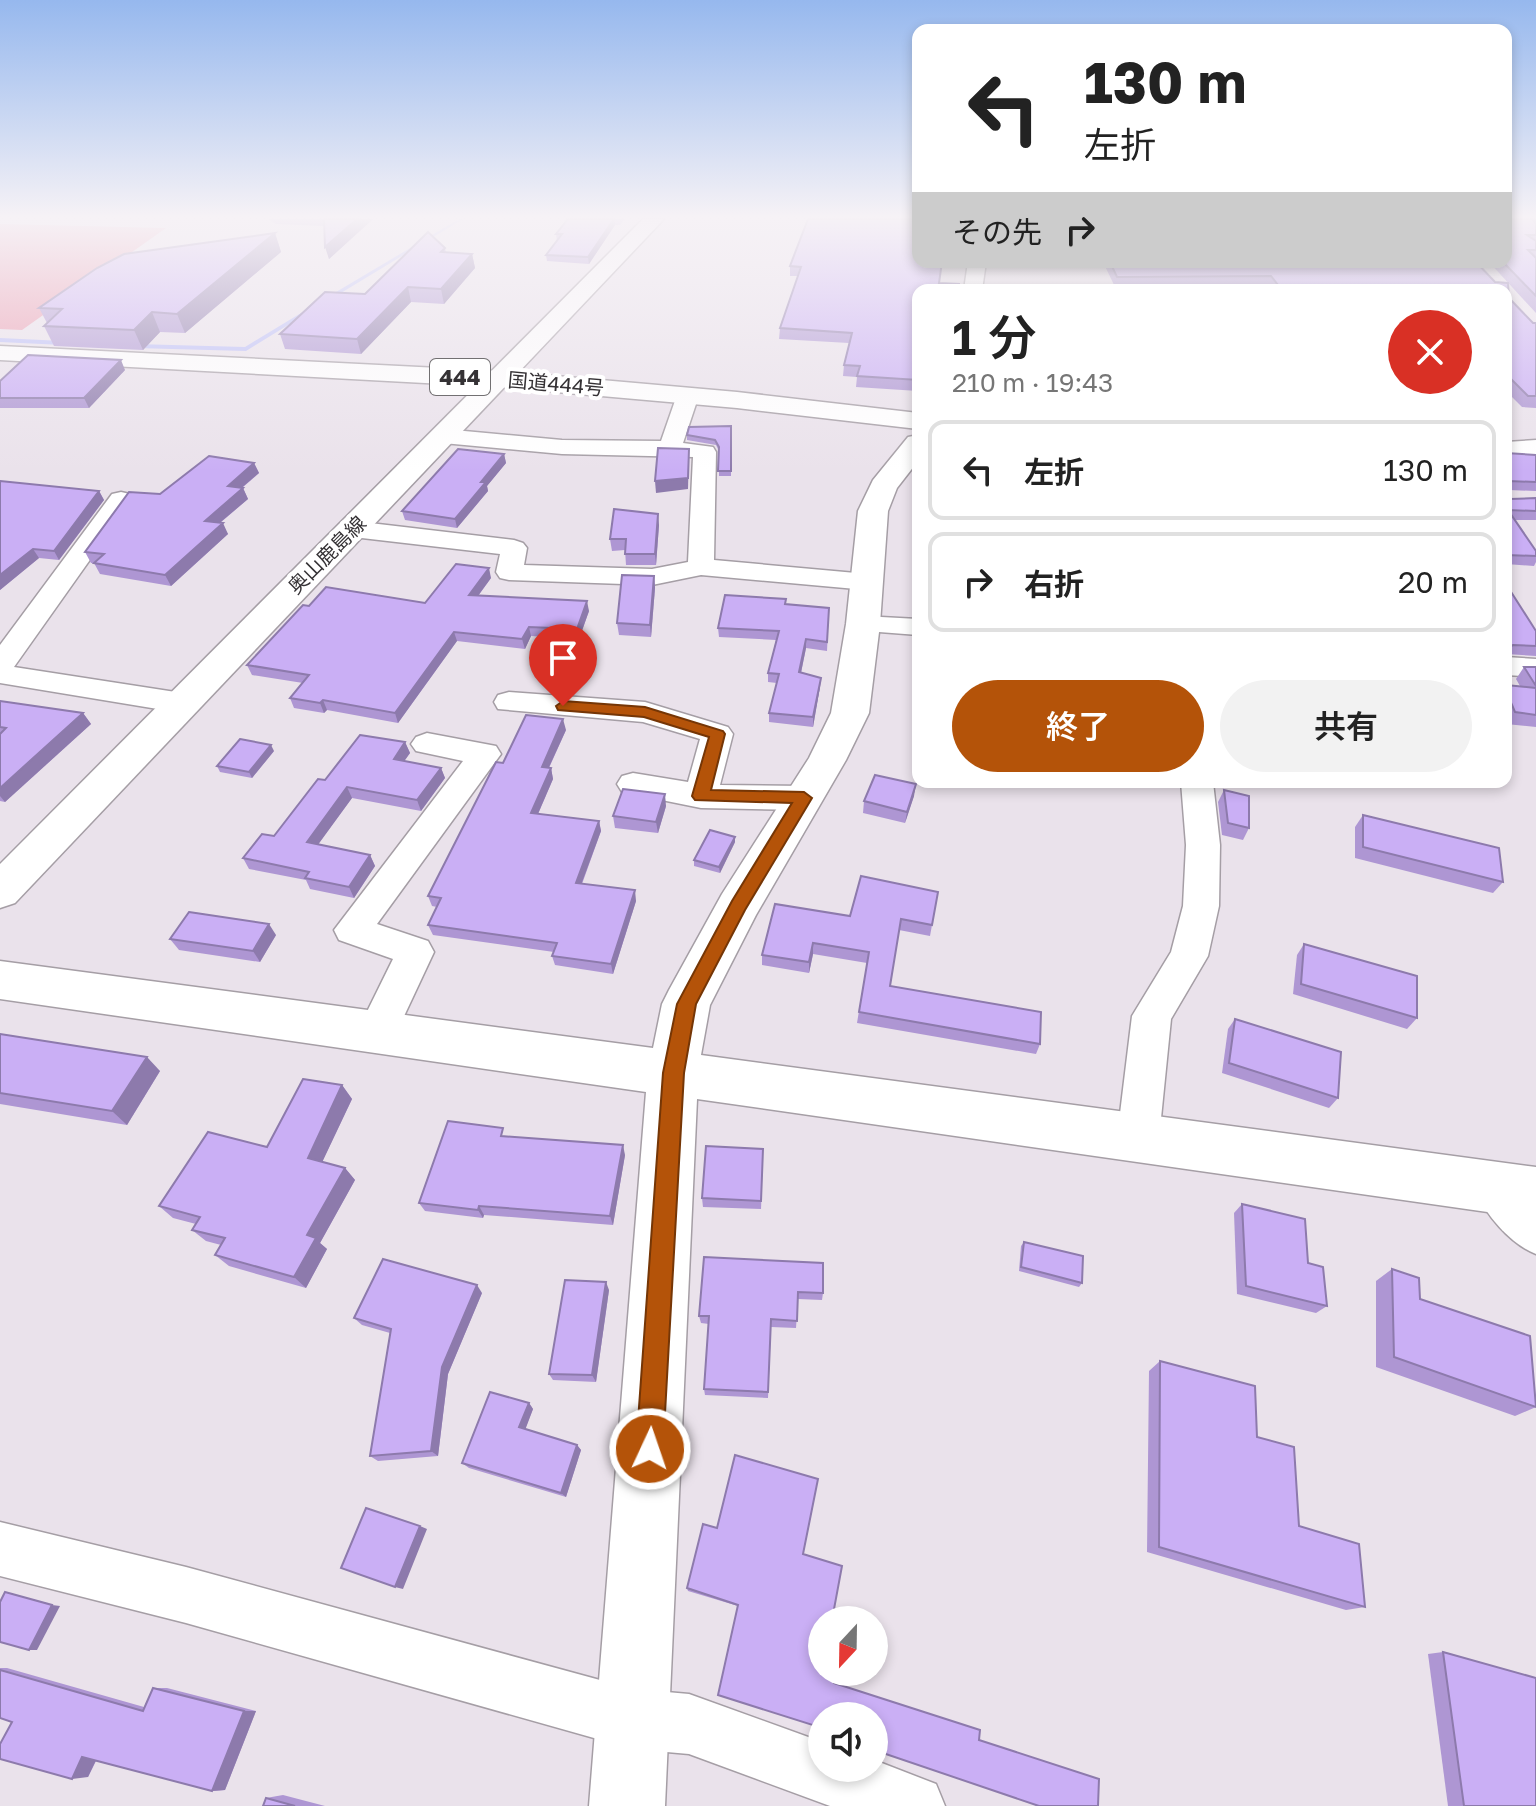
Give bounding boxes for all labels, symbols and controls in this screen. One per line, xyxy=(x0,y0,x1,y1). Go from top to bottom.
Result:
text: 130 m xyxy=(1084,48,1246,115)
icon: left xyxy=(952,56,1056,160)
text: 左折 xyxy=(1084,123,1156,166)
icon: right xyxy=(1058,208,1102,252)
text: その先 xyxy=(952,214,1042,250)
text: 1 分 xyxy=(952,308,1036,366)
button: close xyxy=(1388,310,1472,394)
road number: 444 xyxy=(430,359,490,395)
street label: 国道444号 xyxy=(507,367,605,399)
text: 210 m · 19:43 xyxy=(952,367,1113,398)
icon: left xyxy=(956,448,1000,492)
text: 130 m xyxy=(1383,452,1468,488)
text: 左折 xyxy=(1024,454,1084,490)
street label: 奥山鹿島線 xyxy=(282,510,370,598)
icon: right xyxy=(956,560,1000,604)
text: 20 m xyxy=(1398,564,1468,600)
text: 右折 xyxy=(1024,566,1084,602)
pin xyxy=(529,624,597,706)
icon: arrive xyxy=(541,636,585,680)
button: 終了 xyxy=(952,680,1204,772)
button: 共有 xyxy=(1220,680,1472,772)
position arrow xyxy=(608,1407,692,1491)
north arrow xyxy=(808,1606,888,1686)
map controls xyxy=(808,1606,888,1782)
button: sound xyxy=(808,1702,888,1782)

